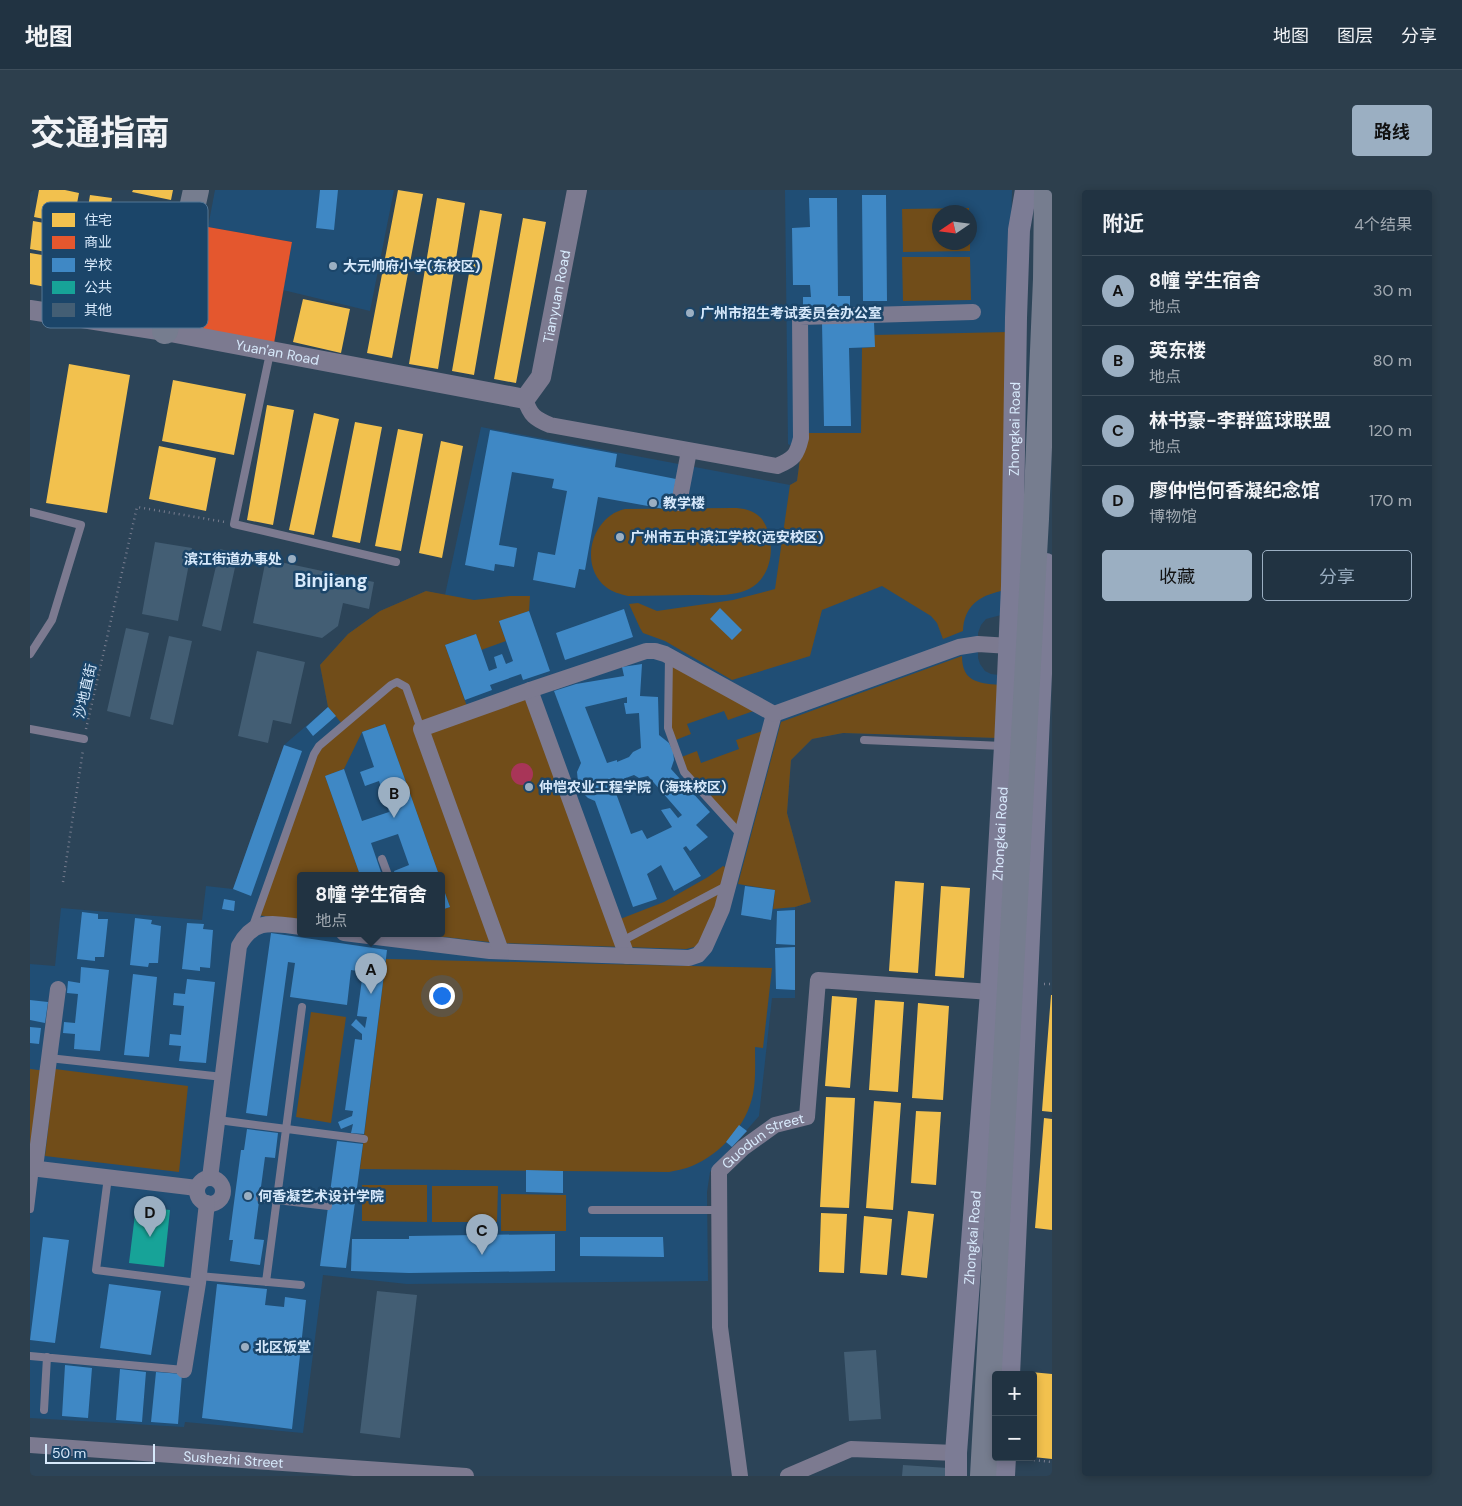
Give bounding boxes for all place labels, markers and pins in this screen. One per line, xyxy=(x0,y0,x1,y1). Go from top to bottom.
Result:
place label: 大元帅府小学(东校区) xyxy=(343,257,481,275)
marker: 大元帅府小学(东校区) xyxy=(327,260,339,272)
place label: 广州市招生考试委员会办公室 xyxy=(700,304,882,322)
marker: 广州市招生考试委员会办公室 xyxy=(684,307,696,319)
place label: 教学楼 xyxy=(663,494,705,512)
marker: 教学楼 xyxy=(647,497,659,509)
place label: 广州市五中滨江学校(远安校区) xyxy=(630,528,824,546)
marker: 广州市五中滨江学校(远安校区) xyxy=(614,531,626,543)
place label: 滨江街道办事处 xyxy=(184,550,282,568)
marker: 滨江街道办事处 xyxy=(286,553,298,565)
pin: B xyxy=(378,777,410,818)
place label: 仲恺农业工程学院（海珠校区） xyxy=(539,778,735,796)
marker: 仲恺农业工程学院（海珠校区） xyxy=(523,781,535,793)
pin: A xyxy=(355,953,387,994)
place label: 何香凝艺术设计学院 xyxy=(258,1187,384,1205)
marker: 何香凝艺术设计学院 xyxy=(242,1190,254,1202)
pin: D xyxy=(134,1196,166,1237)
pin: C xyxy=(466,1214,498,1255)
place label: 北区饭堂 xyxy=(255,1338,311,1356)
marker: 北区饭堂 xyxy=(239,1341,251,1353)

